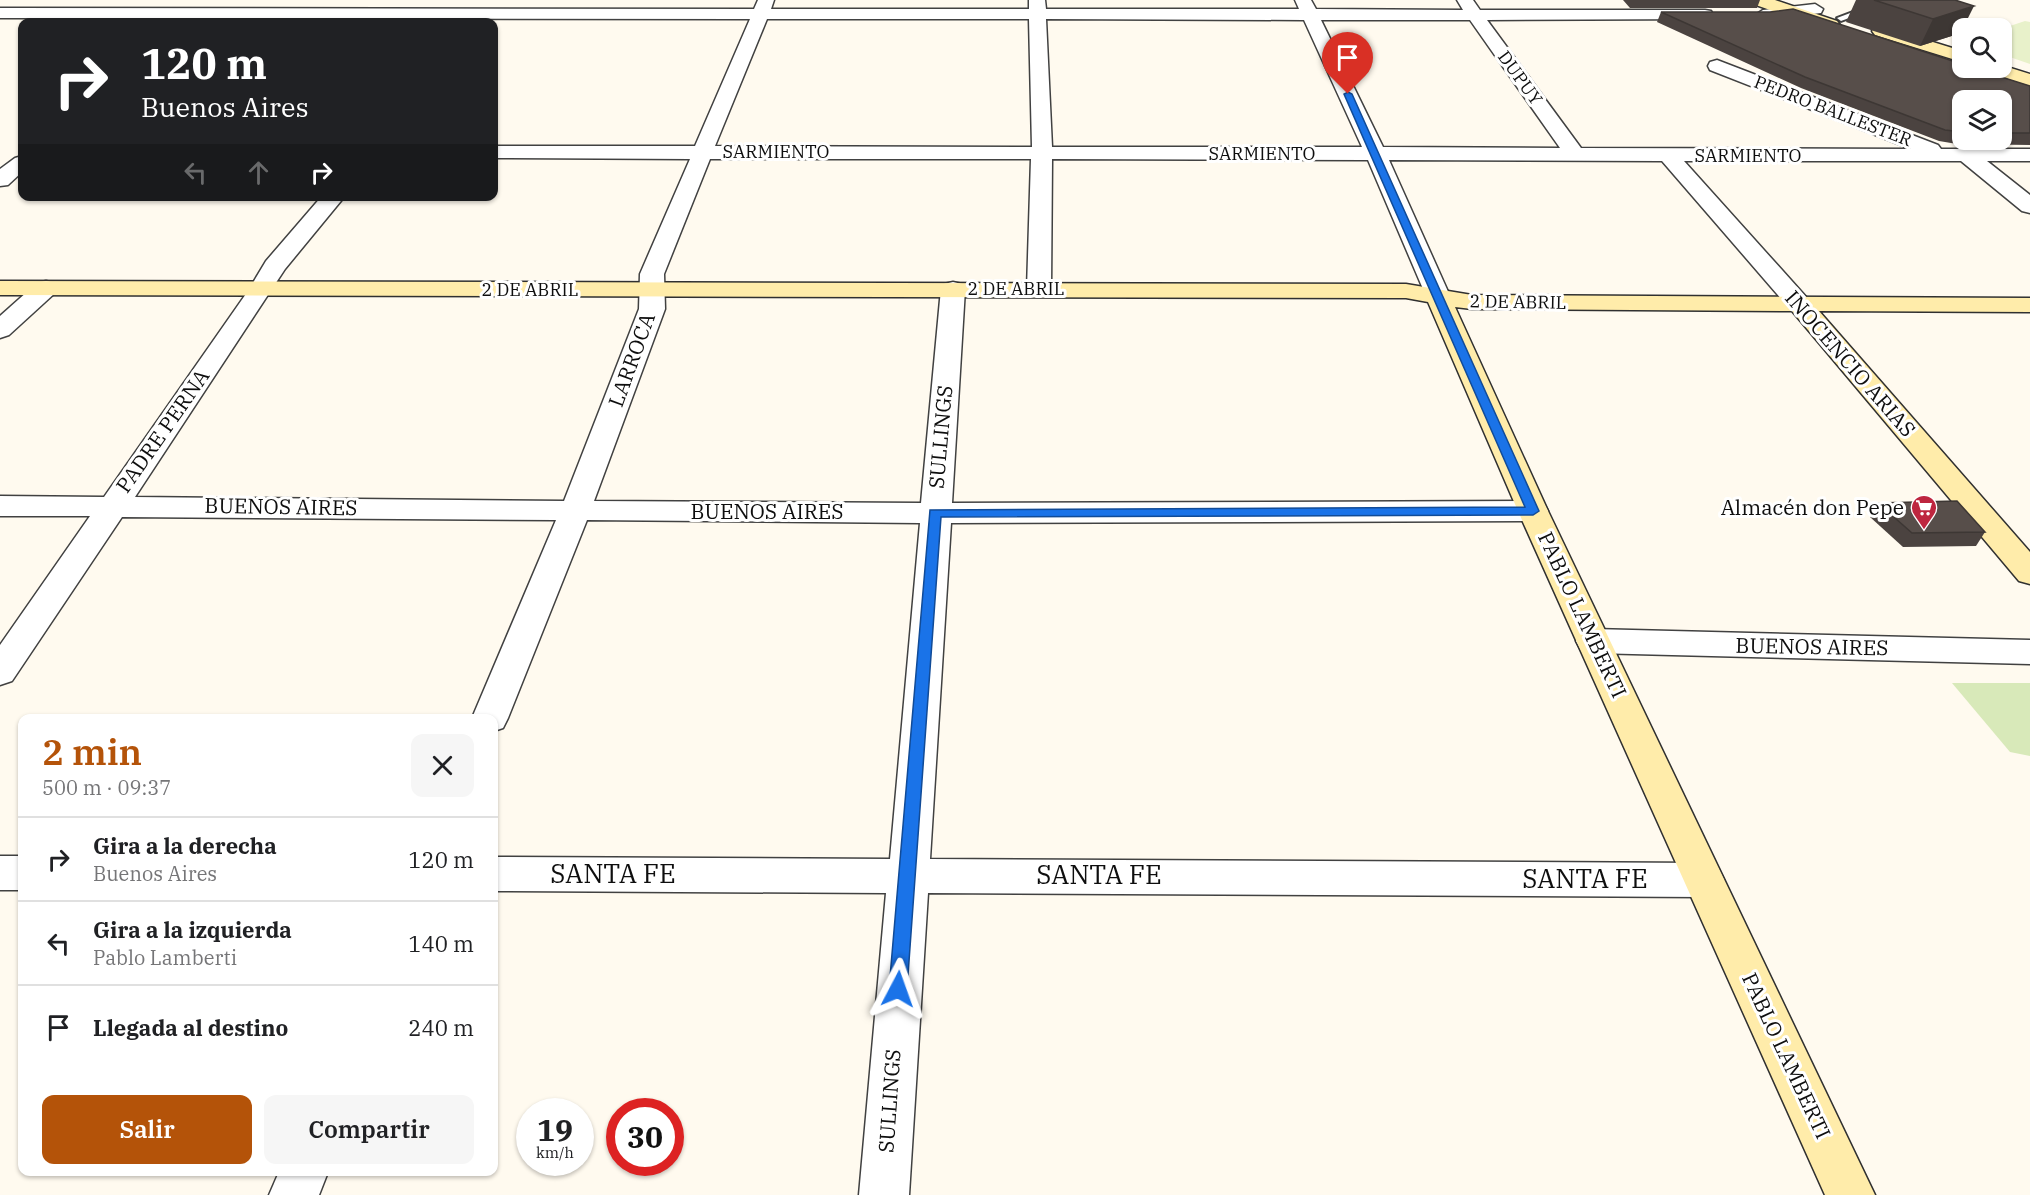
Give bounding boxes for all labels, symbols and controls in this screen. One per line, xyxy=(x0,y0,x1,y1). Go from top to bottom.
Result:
map controls xyxy=(1952,18,2012,150)
button: search xyxy=(1952,18,2012,78)
pin xyxy=(1322,32,1373,94)
text: 120 m xyxy=(141,36,267,91)
icon: arrive xyxy=(1331,41,1364,74)
icon: right xyxy=(42,42,120,120)
street label: DUPUY xyxy=(1493,46,1548,110)
street label: PEDRO BALLESTER xyxy=(1751,70,1915,151)
text: Buenos Aires xyxy=(141,89,309,124)
button: layers xyxy=(1952,90,2012,150)
street label: SARMIENTO xyxy=(723,140,829,163)
street label: SARMIENTO xyxy=(1209,142,1315,165)
street label: SARMIENTO xyxy=(1695,144,1801,167)
icon: left xyxy=(179,156,212,189)
icon: ahead xyxy=(242,156,275,189)
icon: right xyxy=(305,156,338,189)
street label: 2 DE ABRIL xyxy=(968,277,1064,300)
street label: 2 DE ABRIL xyxy=(482,278,578,301)
street label: INOCENCIO ARIAS xyxy=(1779,284,1922,443)
street label: 2 DE ABRIL xyxy=(1469,289,1567,314)
street label: LARROCA xyxy=(601,308,661,411)
street label: PADRE PERNA xyxy=(109,362,216,498)
street label: SULLINGS xyxy=(922,384,958,490)
street label: BUENOS AIRES xyxy=(204,491,358,521)
place label: Almacén don Pepe xyxy=(1721,493,1904,521)
supermarket icon: Almacén don Pepe xyxy=(1909,493,1939,531)
street label: BUENOS AIRES xyxy=(690,497,844,525)
street label: PABLO LAMBERTI xyxy=(1532,527,1634,702)
street label: BUENOS AIRES xyxy=(1735,631,1889,661)
text: 2 min xyxy=(42,728,142,775)
button: close xyxy=(411,734,474,797)
text: 500 m · 09:37 xyxy=(42,774,171,801)
text: Gira a la derecha xyxy=(93,831,277,860)
icon: right xyxy=(42,843,75,876)
text: 120 m xyxy=(408,845,474,874)
street label: SANTA FE xyxy=(550,856,676,890)
street label: SANTA FE xyxy=(1036,857,1162,891)
text: Buenos Aires xyxy=(93,860,217,887)
street label: SANTA FE xyxy=(1522,861,1648,895)
text: Gira a la izquierda xyxy=(93,915,292,944)
icon: left xyxy=(42,927,75,960)
text: 140 m xyxy=(408,929,474,958)
text: Pablo Lamberti xyxy=(93,944,237,971)
position arrow xyxy=(866,957,930,1021)
street label: PABLO LAMBERTI xyxy=(1736,968,1838,1143)
icon: arrive xyxy=(42,1011,75,1044)
text: Llegada al destino xyxy=(93,1013,288,1042)
text: 240 m xyxy=(408,1013,474,1042)
street label: SULLINGS xyxy=(871,1048,907,1154)
button: Salir xyxy=(42,1095,252,1164)
button: Compartir xyxy=(264,1095,474,1164)
speed limit sign: 30 xyxy=(606,1098,684,1176)
text: 19 xyxy=(537,1110,573,1149)
text: km/h xyxy=(536,1143,574,1162)

